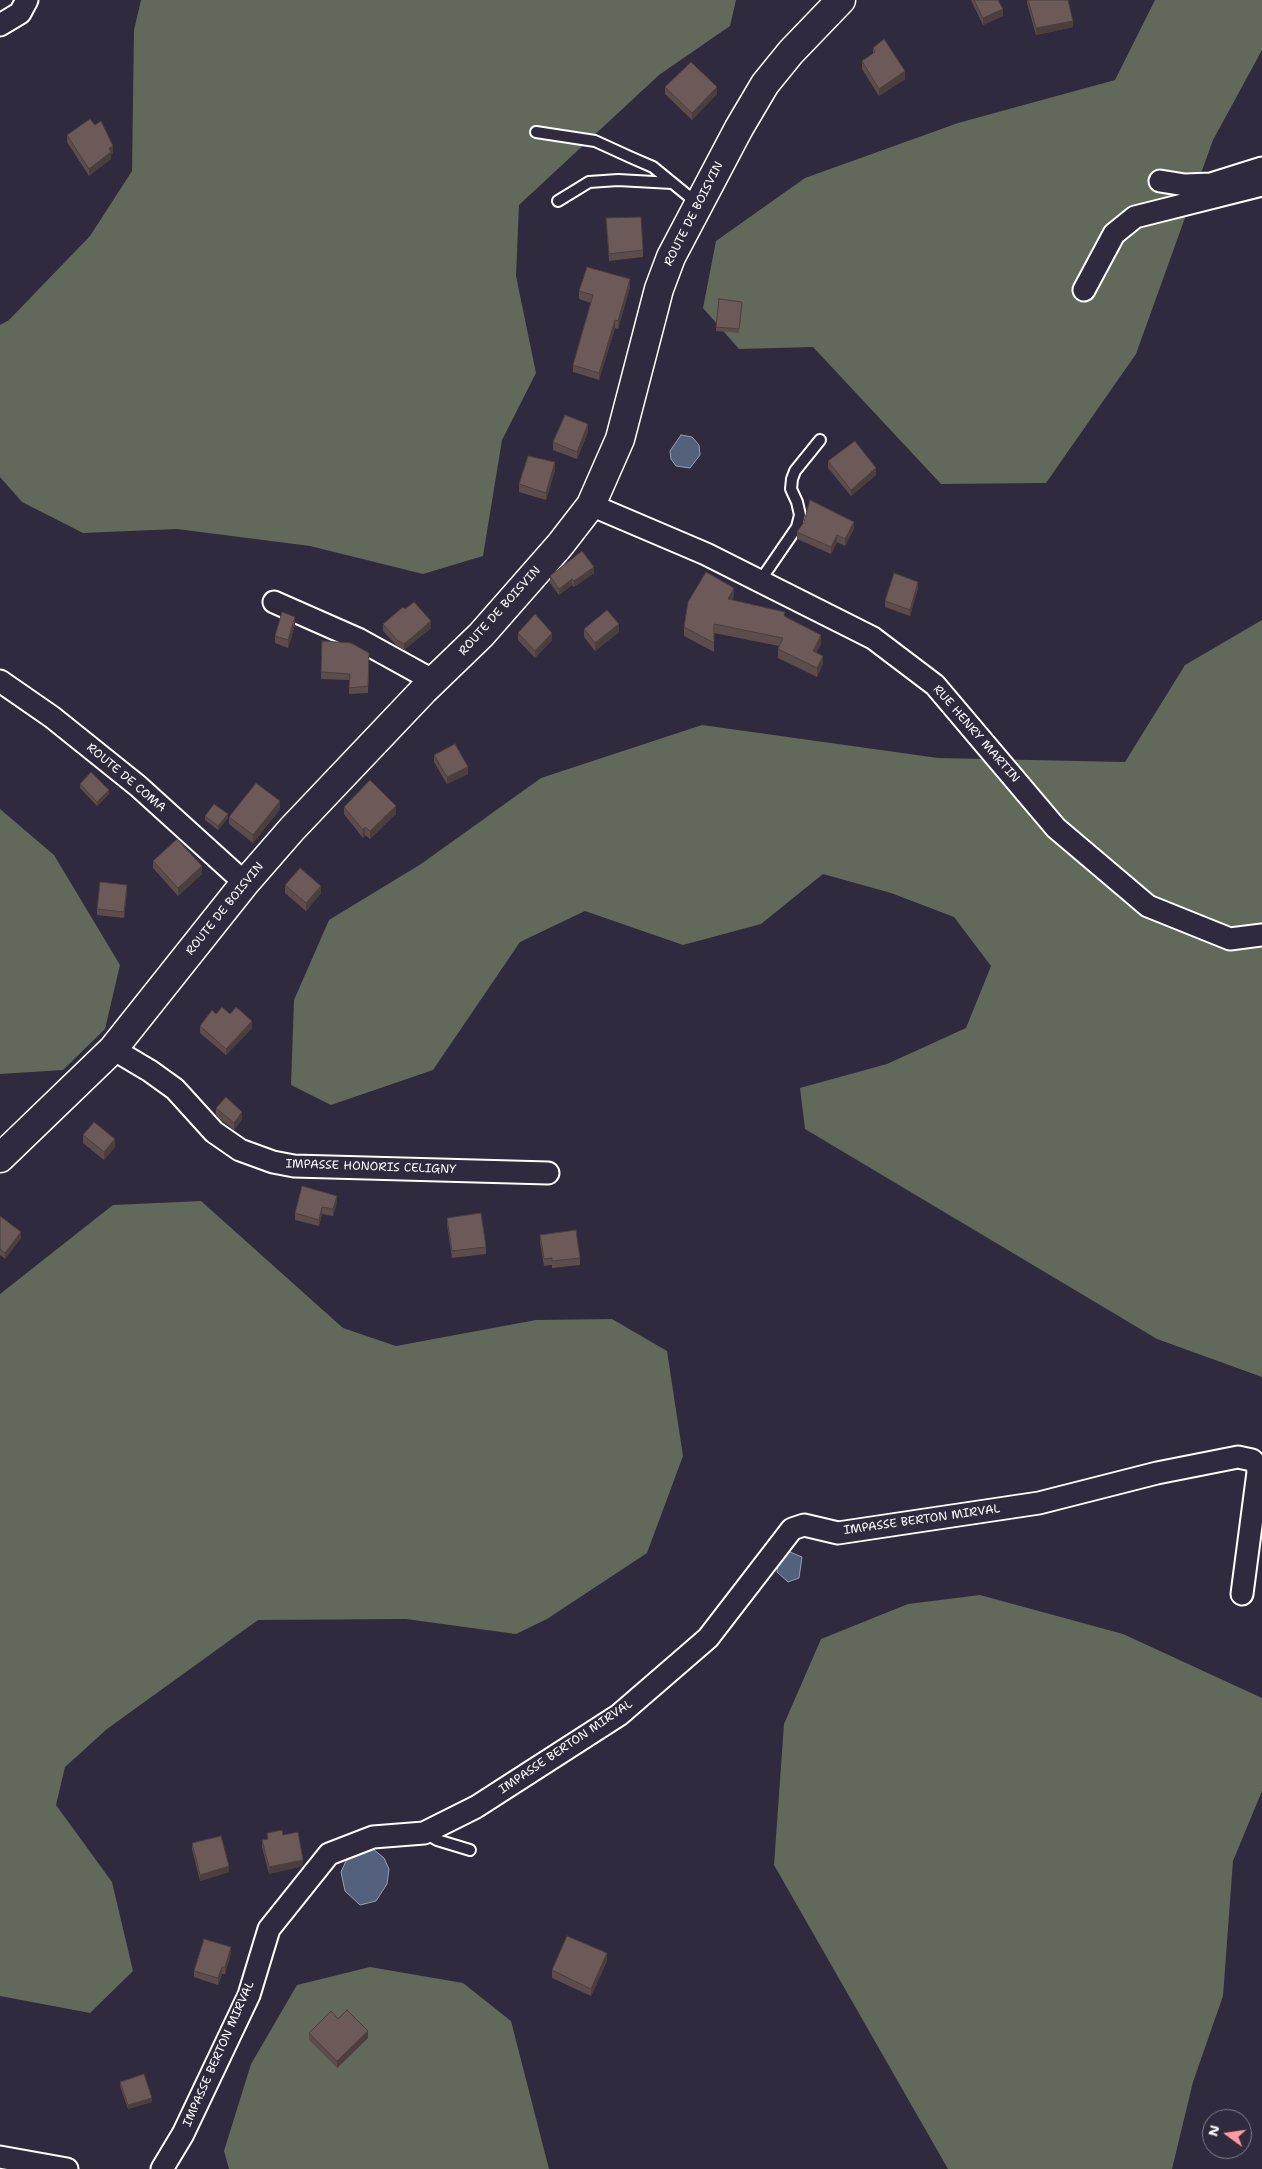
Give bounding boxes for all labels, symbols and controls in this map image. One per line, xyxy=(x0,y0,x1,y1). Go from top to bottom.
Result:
street label: ROUTE DE BOISVIN xyxy=(661,159,727,269)
street label: ROUTE DE BOISVIN xyxy=(456,563,544,659)
street label: RUE HENRY MARTIN xyxy=(930,682,1022,786)
street label: ROUTE DE COMA xyxy=(83,741,169,815)
street label: ROUTE DE BOISVIN xyxy=(183,860,267,958)
street label: IMPASSE HONORIS CELIGNY xyxy=(285,1157,457,1177)
street label: IMPASSE BERTON MIRVAL xyxy=(843,1502,1001,1538)
street label: IMPASSE BERTON MIRVAL xyxy=(497,1697,635,1797)
street label: IMPASSE BERTON MIRVAL xyxy=(180,1979,258,2129)
north arrow xyxy=(1202,2109,1252,2159)
text: N xyxy=(1203,2123,1223,2138)

